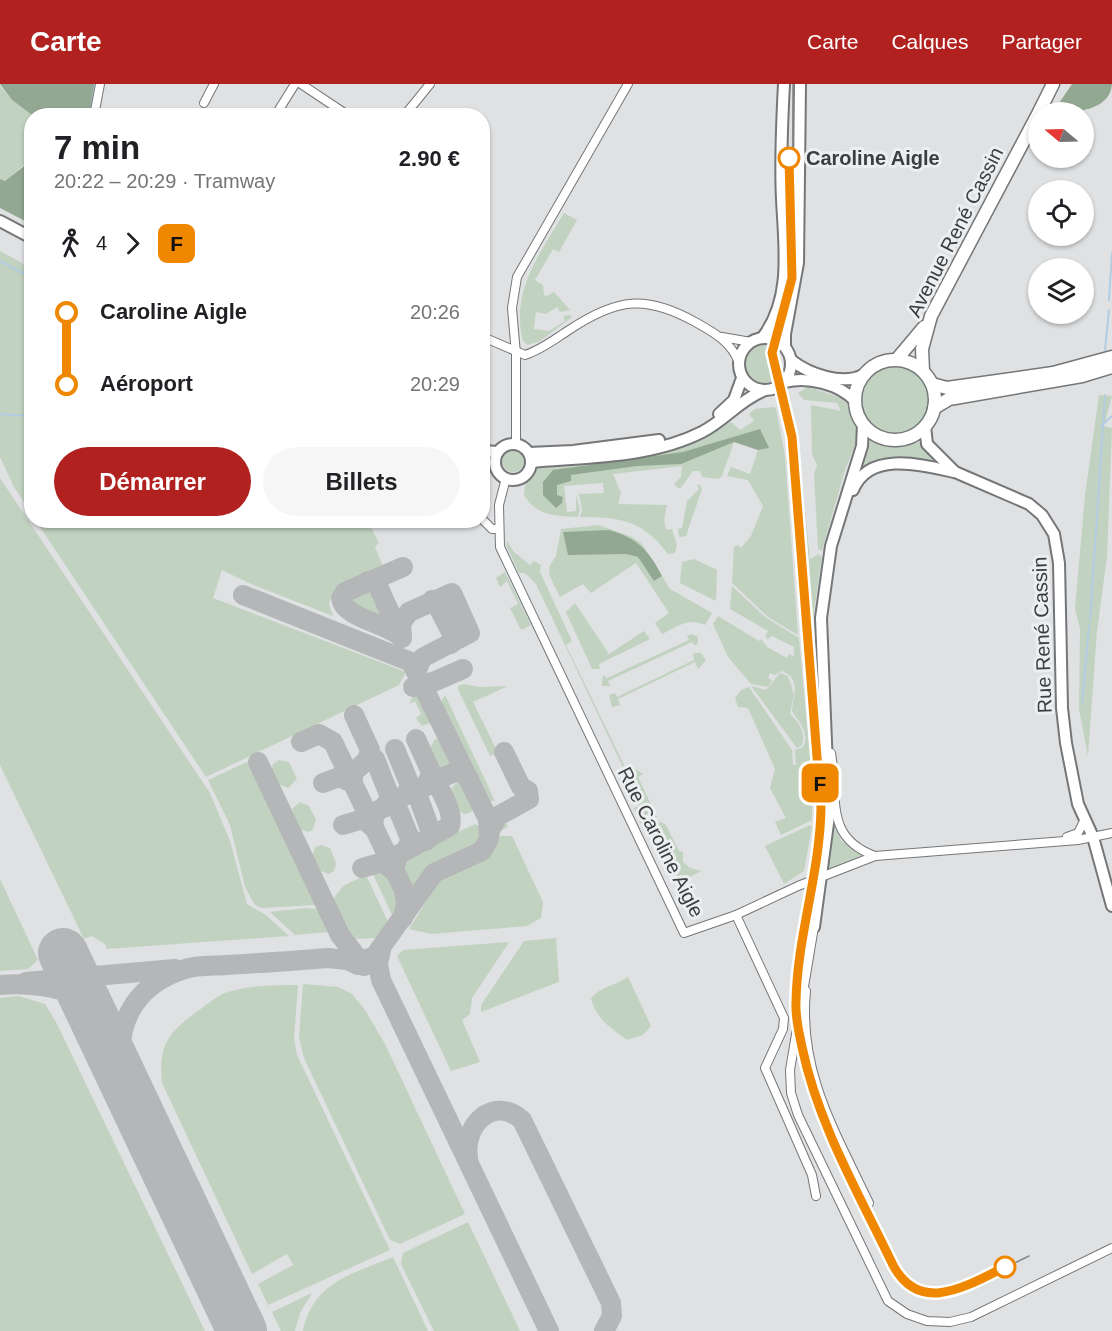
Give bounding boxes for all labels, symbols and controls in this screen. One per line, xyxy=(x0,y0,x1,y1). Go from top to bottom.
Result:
text: Carte xyxy=(30,26,102,57)
text: Carte xyxy=(807,30,858,53)
text: Calques xyxy=(891,30,968,53)
text: Partager xyxy=(1001,30,1082,53)
north arrow xyxy=(1028,102,1094,168)
map controls xyxy=(1028,102,1094,324)
text: 7 min xyxy=(54,129,140,166)
street label: Avenue René Cassin xyxy=(903,143,1007,321)
text: 2.90 € xyxy=(399,146,460,171)
marker: Caroline Aigle xyxy=(778,147,800,169)
place label: Caroline Aigle xyxy=(806,147,940,169)
text: 20:22 – 20:29 · Tramway xyxy=(54,170,275,192)
button: locate xyxy=(1028,180,1094,246)
icon: walk xyxy=(54,227,87,260)
icon: forward xyxy=(116,227,149,260)
text: 4 xyxy=(96,232,107,254)
text: F xyxy=(170,232,183,255)
button: layers xyxy=(1028,258,1094,324)
text: Caroline Aigle xyxy=(100,299,247,324)
text: 20:26 xyxy=(410,301,460,323)
text: Aéroport xyxy=(100,371,193,396)
text: 20:29 xyxy=(410,373,460,395)
button: Démarrer xyxy=(54,447,251,516)
button: Billets xyxy=(263,447,460,516)
street label: Rue René Cassin xyxy=(1028,556,1056,714)
street label: Rue Caroline Aigle xyxy=(614,763,708,921)
line badge: F xyxy=(800,764,840,802)
text: F xyxy=(814,772,826,795)
unlabelled marker xyxy=(994,1256,1016,1278)

